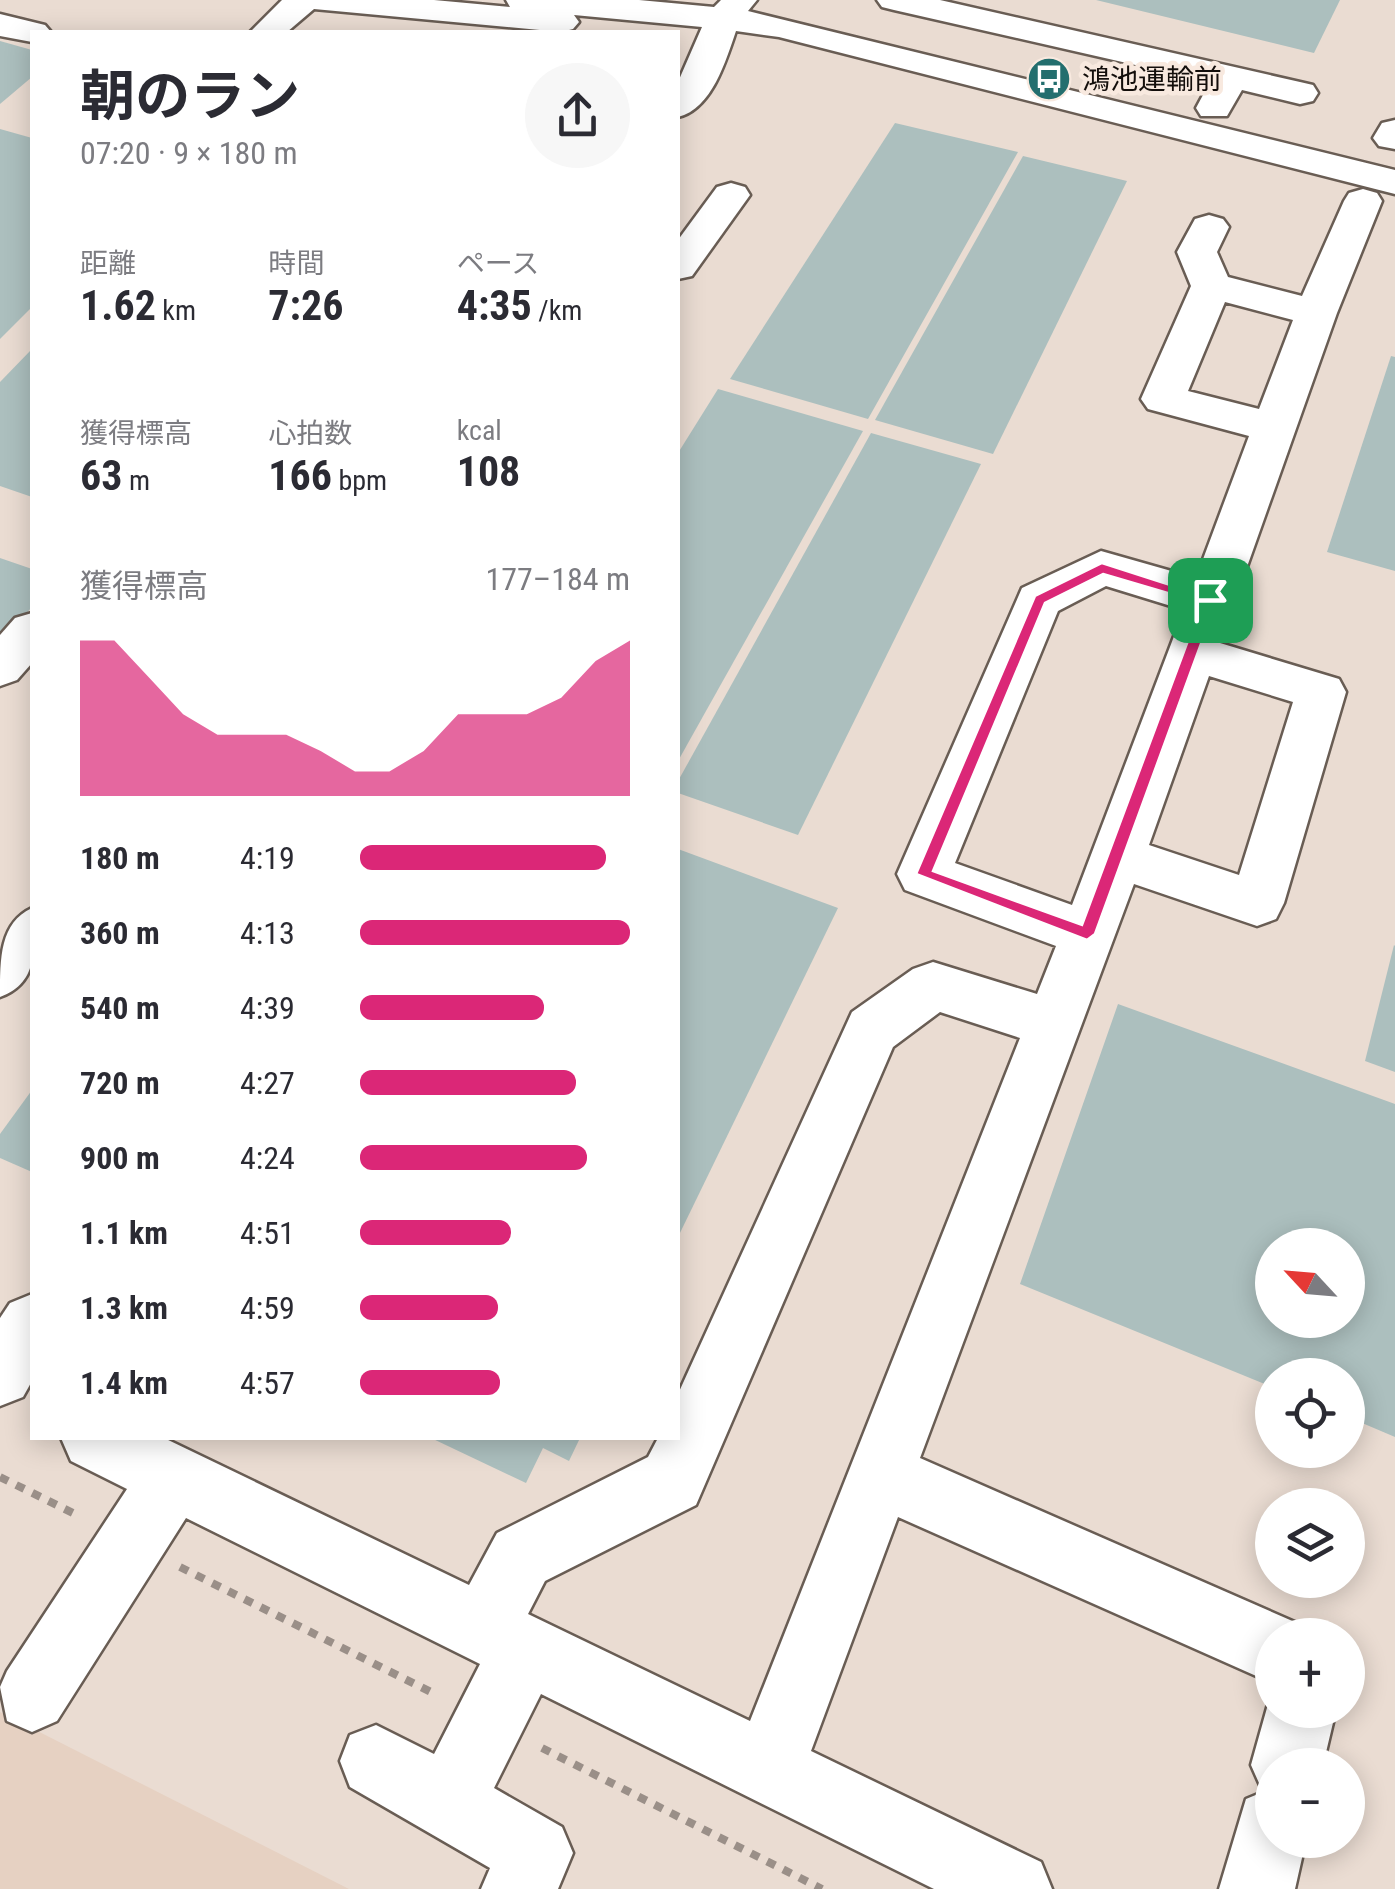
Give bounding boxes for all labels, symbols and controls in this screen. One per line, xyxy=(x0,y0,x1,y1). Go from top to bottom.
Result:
bus stop icon: 鴻池運輸前 xyxy=(1026,56,1072,102)
button: share xyxy=(525,63,630,168)
place label: 鴻池運輸前 xyxy=(1082,63,1222,96)
text: 朝のラン xyxy=(80,64,300,128)
text: 07:20 · 9 × 180 m xyxy=(80,134,298,172)
text: 距離 xyxy=(80,247,136,280)
text: 時間 xyxy=(268,247,324,280)
text: ペース xyxy=(457,247,539,280)
text: 1.62 xyxy=(80,281,156,330)
text: 7:26 xyxy=(268,281,344,330)
text: 4:35 xyxy=(457,281,532,330)
text: km xyxy=(156,294,196,327)
text: /km xyxy=(532,294,582,327)
text: kcal xyxy=(457,414,502,447)
text: 獲得標高 xyxy=(80,417,192,450)
text: 心拍数 xyxy=(268,417,352,450)
text: 108 xyxy=(457,447,520,496)
text: 63 xyxy=(80,451,122,500)
text: 166 xyxy=(268,451,332,500)
text: m xyxy=(122,464,150,497)
text: bpm xyxy=(332,464,387,497)
pin xyxy=(1168,558,1253,643)
text: 177–184 m xyxy=(485,560,630,598)
text: 獲得標高 xyxy=(80,567,208,605)
icon: arrive xyxy=(1183,573,1238,628)
text: 180 m xyxy=(80,839,160,877)
text: 4:19 xyxy=(240,839,295,877)
text: 360 m xyxy=(80,914,160,952)
text: 4:13 xyxy=(240,914,295,952)
text: 540 m xyxy=(80,989,160,1027)
text: 4:39 xyxy=(240,989,295,1027)
text: 720 m xyxy=(80,1064,160,1102)
text: 4:27 xyxy=(240,1064,295,1102)
text: 900 m xyxy=(80,1139,160,1177)
text: 4:24 xyxy=(240,1139,295,1177)
text: 1.1 km xyxy=(80,1214,168,1252)
text: 4:51 xyxy=(240,1214,295,1252)
north arrow xyxy=(1255,1228,1365,1338)
map controls xyxy=(1255,1228,1365,1858)
text: 1.3 km xyxy=(80,1289,168,1327)
text: 4:59 xyxy=(240,1289,295,1327)
button: locate xyxy=(1255,1358,1365,1468)
text: 1.4 km xyxy=(80,1364,168,1402)
text: 4:57 xyxy=(240,1364,295,1402)
button: layers xyxy=(1255,1488,1365,1598)
button: + xyxy=(1255,1618,1365,1728)
button: − xyxy=(1255,1748,1365,1858)

